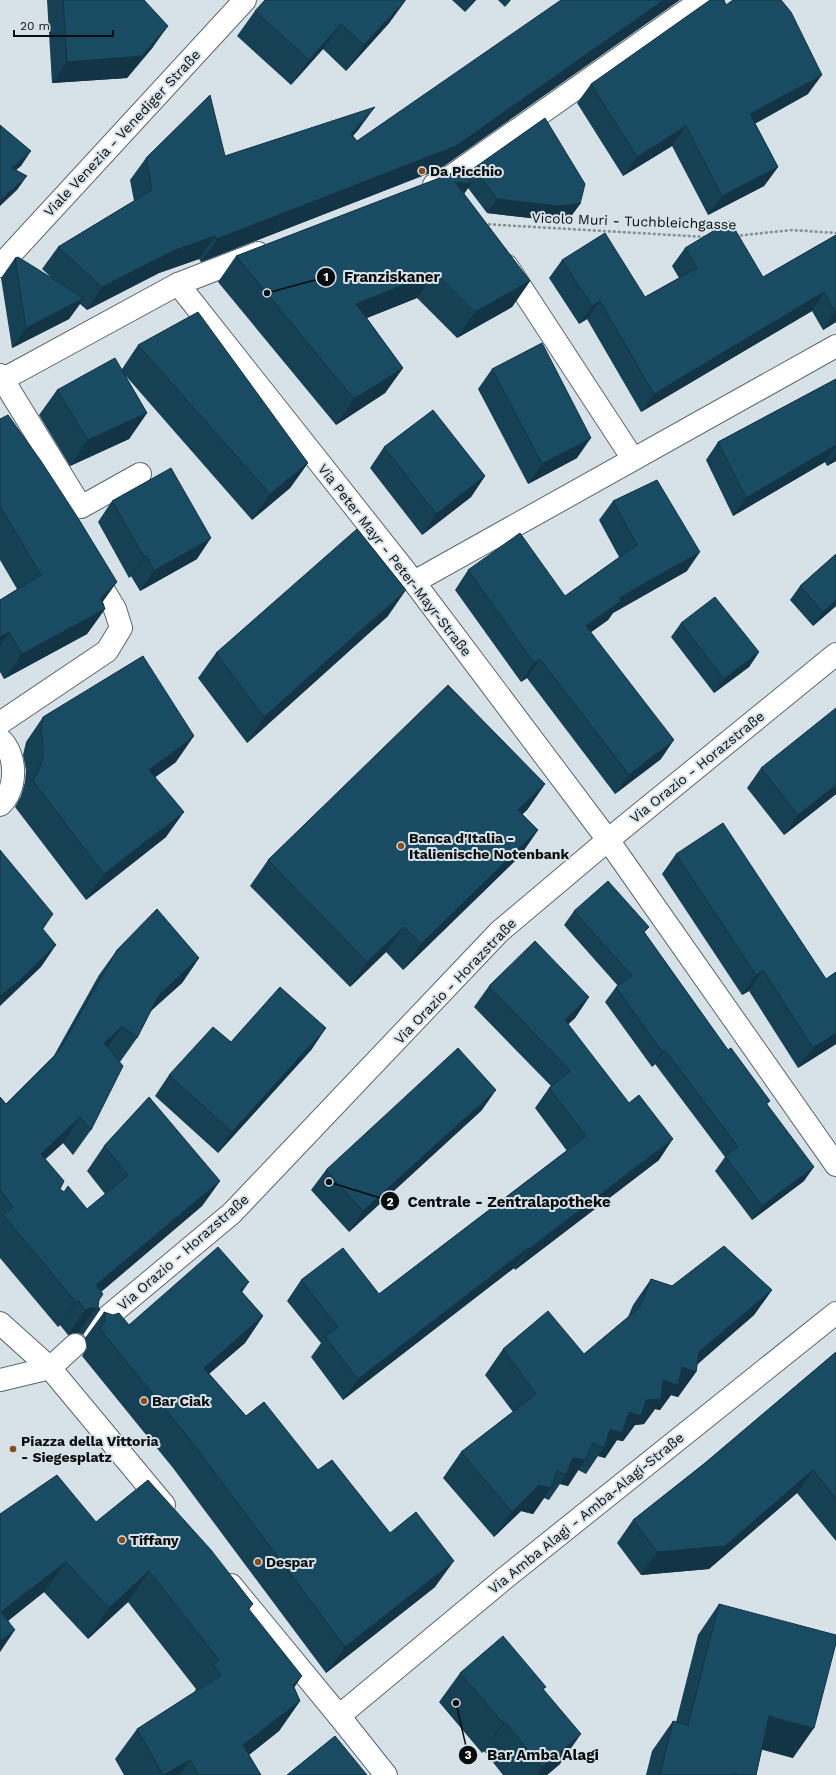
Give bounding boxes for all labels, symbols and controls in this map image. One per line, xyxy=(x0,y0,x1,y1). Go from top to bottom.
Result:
scale bar xyxy=(14,12,113,38)
text: 20 m xyxy=(20,19,50,33)
street label: Viale Venezia - Venediger Straße xyxy=(40,46,204,220)
place label: Da Picchio xyxy=(430,163,502,179)
marker: Da Picchio xyxy=(417,166,427,176)
street label: Vicolo Muri - Tuchbleichgasse xyxy=(531,209,737,233)
callout: Franziskaner xyxy=(316,263,447,290)
text: Franziskaner xyxy=(344,268,440,286)
text: 1 xyxy=(323,270,329,284)
street label: Via Peter Mayr - Peter-Mayr-Straße xyxy=(315,461,475,659)
street label: Via Orazio - Horazstraße xyxy=(627,708,767,826)
place label: Banca d'Italia - Italienische Notenbank xyxy=(409,830,570,862)
marker: Banca d'Italia - Italienische Notenbank xyxy=(396,841,406,851)
street label: Via Orazio - Horazstraße xyxy=(391,915,519,1047)
callout: Centrale - Zentralapotheke xyxy=(380,1188,619,1215)
street label: Via Orazio - Horazstraße xyxy=(114,1191,252,1313)
text: Centrale - Zentralapotheke xyxy=(407,1193,611,1211)
text: 2 xyxy=(386,1195,394,1209)
place label: Bar Ciak xyxy=(152,1393,210,1409)
marker: Bar Ciak xyxy=(139,1396,149,1406)
street label: Via Amba Alagi - Amba-Alagi-Straße xyxy=(485,1429,687,1597)
place label: Piazza della Vittoria - Siegesplatz xyxy=(21,1433,160,1465)
marker: Piazza della Vittoria - Siegesplatz xyxy=(8,1444,18,1454)
place label: Tiffany xyxy=(130,1532,179,1548)
marker: Tiffany xyxy=(117,1535,127,1545)
place label: Despar xyxy=(266,1554,314,1570)
marker: Despar xyxy=(253,1557,263,1567)
callout: Bar Amba Alagi xyxy=(458,1741,607,1768)
text: Bar Amba Alagi xyxy=(487,1746,599,1764)
text: 3 xyxy=(464,1748,472,1762)

